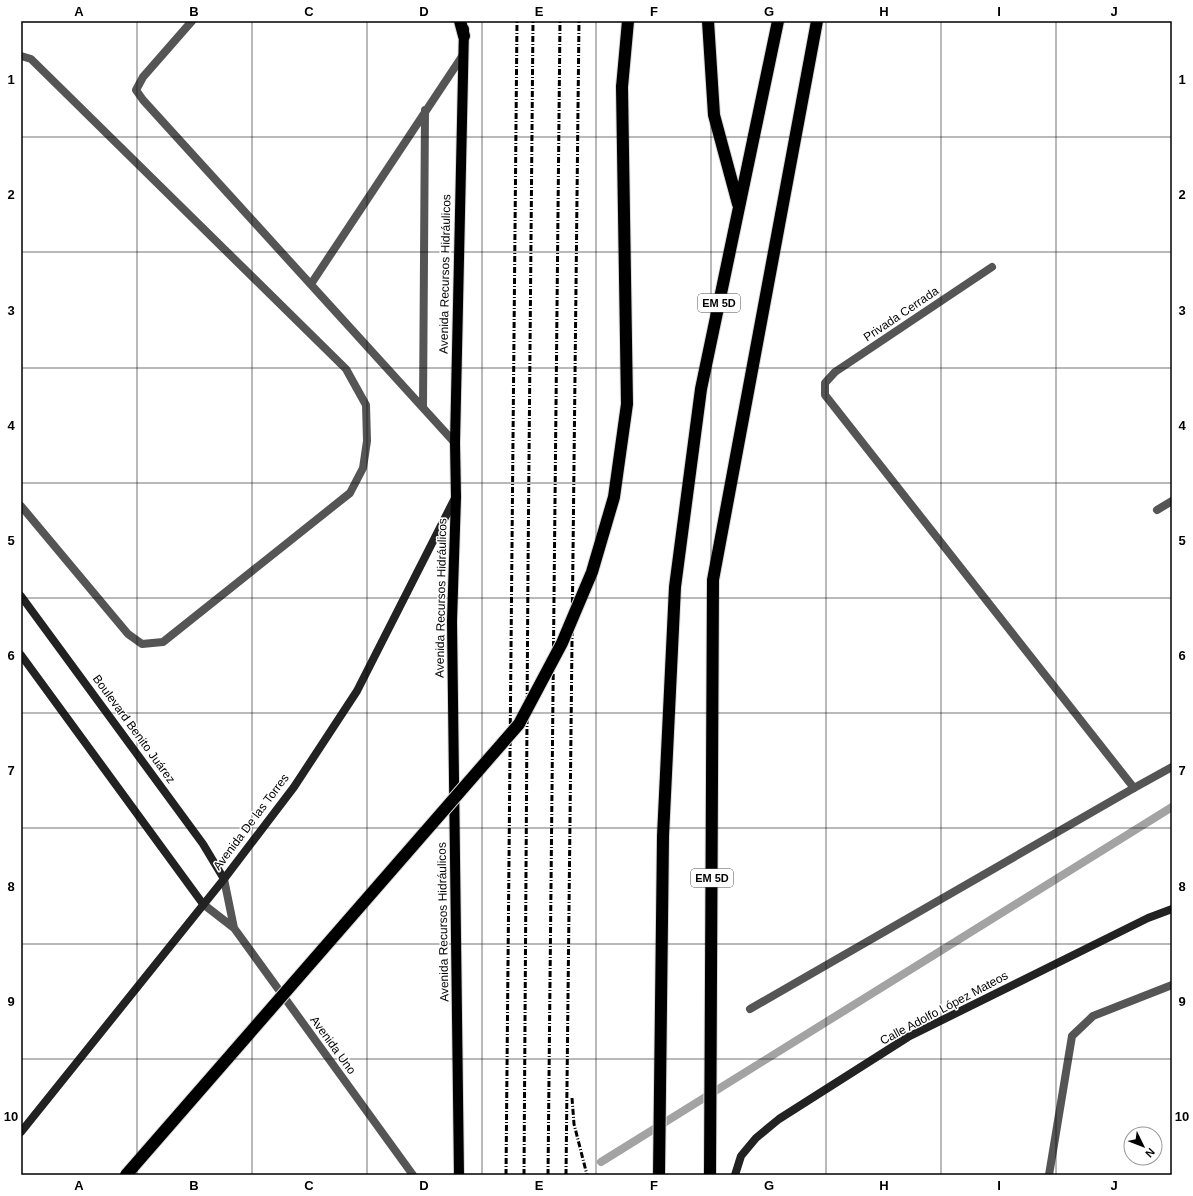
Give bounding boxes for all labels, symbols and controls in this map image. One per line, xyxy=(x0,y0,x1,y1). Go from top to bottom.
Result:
text: A xyxy=(74,4,84,19)
text: B xyxy=(189,4,199,19)
text: C xyxy=(304,4,314,19)
text: D xyxy=(419,4,429,19)
text: E xyxy=(535,4,544,19)
text: F xyxy=(650,4,658,19)
text: G xyxy=(764,4,774,19)
text: H xyxy=(879,4,889,19)
text: I xyxy=(997,4,1001,19)
text: J xyxy=(1110,4,1118,19)
text: 1 xyxy=(7,72,15,87)
text: 1 xyxy=(1178,72,1186,87)
text: 2 xyxy=(7,187,15,202)
text: 2 xyxy=(1178,187,1186,202)
street label: Avenida Recursos Hidráulicos xyxy=(437,194,453,354)
street label: Privada Cerrada xyxy=(861,284,941,344)
road number: EM 5D xyxy=(698,294,740,312)
text: 3 xyxy=(7,303,15,318)
text: 3 xyxy=(1178,303,1186,318)
text: 4 xyxy=(7,418,15,433)
text: 4 xyxy=(1178,418,1186,433)
street label: Avenida Recursos Hidráulicos xyxy=(433,518,449,678)
text: 5 xyxy=(7,533,15,548)
text: 5 xyxy=(1178,533,1186,548)
text: 6 xyxy=(7,648,15,663)
text: 6 xyxy=(1178,648,1186,663)
street label: Boulevard Benito Juárez xyxy=(90,672,178,786)
text: 7 xyxy=(7,763,15,778)
text: 7 xyxy=(1178,763,1186,778)
street label: Avenida De las Torres xyxy=(210,771,292,873)
street label: Avenida Recursos Hidráulicos xyxy=(435,842,451,1002)
road number: EM 5D xyxy=(691,869,733,887)
text: 8 xyxy=(7,879,15,894)
text: 8 xyxy=(1178,879,1186,894)
street label: Calle Adolfo López Mateos xyxy=(878,968,1010,1048)
text: 9 xyxy=(7,994,15,1009)
text: 9 xyxy=(1178,994,1186,1009)
street label: Avenida Uno xyxy=(307,1013,359,1077)
text: 10 xyxy=(4,1109,18,1124)
text: 10 xyxy=(1175,1109,1189,1124)
north arrow xyxy=(1123,1126,1163,1166)
text: N xyxy=(1143,1146,1157,1160)
text: A xyxy=(74,1178,84,1193)
text: B xyxy=(189,1178,199,1193)
text: C xyxy=(304,1178,314,1193)
text: D xyxy=(419,1178,429,1193)
text: E xyxy=(535,1178,544,1193)
text: F xyxy=(650,1178,658,1193)
text: G xyxy=(764,1178,774,1193)
text: H xyxy=(879,1178,889,1193)
text: I xyxy=(997,1178,1001,1193)
text: J xyxy=(1110,1178,1118,1193)

